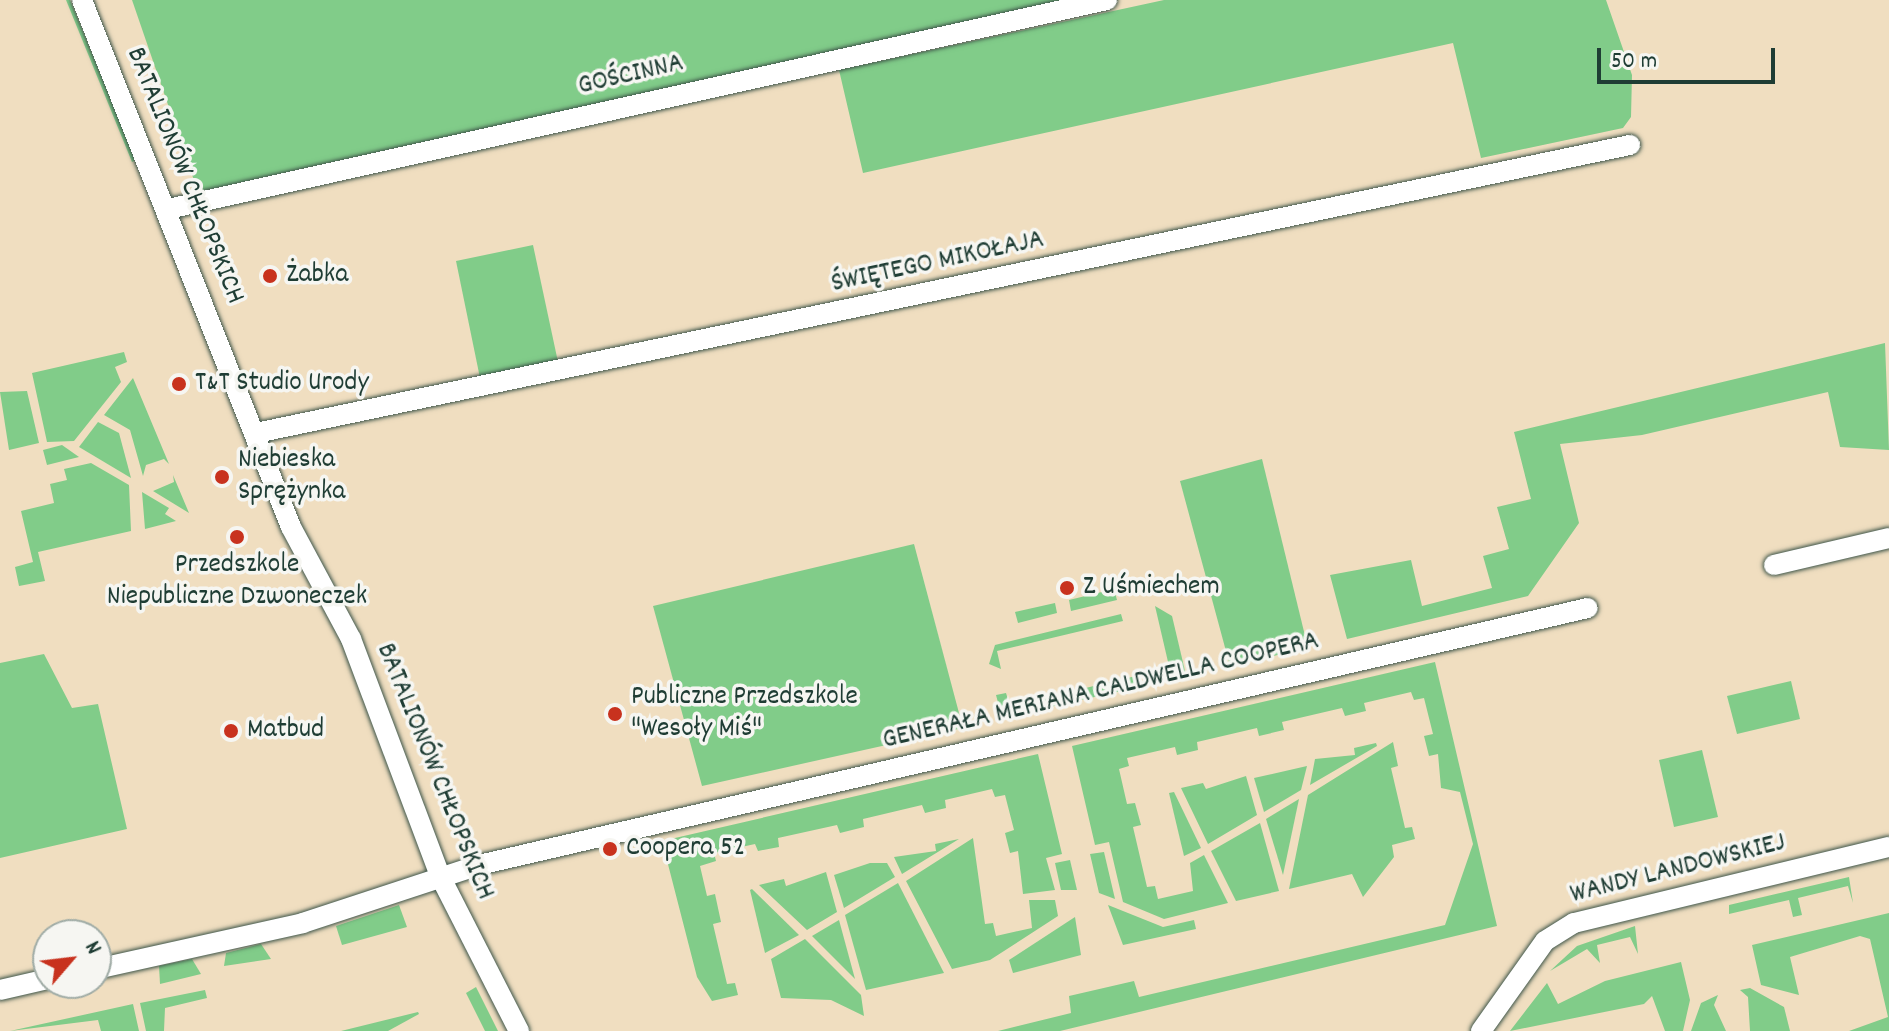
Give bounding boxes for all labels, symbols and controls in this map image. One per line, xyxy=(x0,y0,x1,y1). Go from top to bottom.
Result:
scale bar xyxy=(1601,32,1779,82)
street label: BATALIONÓW CHŁOPSKICH xyxy=(117,43,251,309)
text: 50 m xyxy=(1611,45,1657,79)
street label: GOŚCINNA xyxy=(575,48,687,104)
street label: ŚWIĘTEGO MIKOŁAJA xyxy=(829,224,1047,302)
place label: Żabka xyxy=(286,259,348,293)
marker: Żabka xyxy=(261,267,279,285)
place label: T&T Studio Urody xyxy=(195,367,369,401)
marker: T&T Studio Urody xyxy=(170,375,188,393)
place label: Niebieska Sprężynka xyxy=(238,444,345,510)
marker: Niebieska Sprężynka xyxy=(213,468,231,486)
marker: Przedszkole Niepubliczne Dzwoneczek xyxy=(228,528,246,546)
place label: Przedszkole Niepubliczne Dzwoneczek xyxy=(107,549,367,615)
place label: Z Uśmiechem xyxy=(1083,571,1220,605)
marker: Z Uśmiechem xyxy=(1058,579,1076,597)
street label: GENERAŁA MERIANA CALDWELLA COOPERA xyxy=(880,625,1322,759)
street label: BATALIONÓW CHŁOPSKICH xyxy=(367,639,501,905)
place label: Publiczne Przedszkole "Wesoły Miś" xyxy=(631,681,858,747)
marker: Publiczne Przedszkole "Wesoły Miś" xyxy=(606,705,624,723)
place label: Matbud xyxy=(247,714,324,748)
marker: Matbud xyxy=(222,722,240,740)
street label: WANDY LANDOWSKIEJ xyxy=(1567,827,1789,913)
place label: Coopera 52 xyxy=(626,832,745,866)
marker: Coopera 52 xyxy=(601,840,619,858)
north arrow xyxy=(32,919,112,999)
text: N xyxy=(76,936,108,961)

